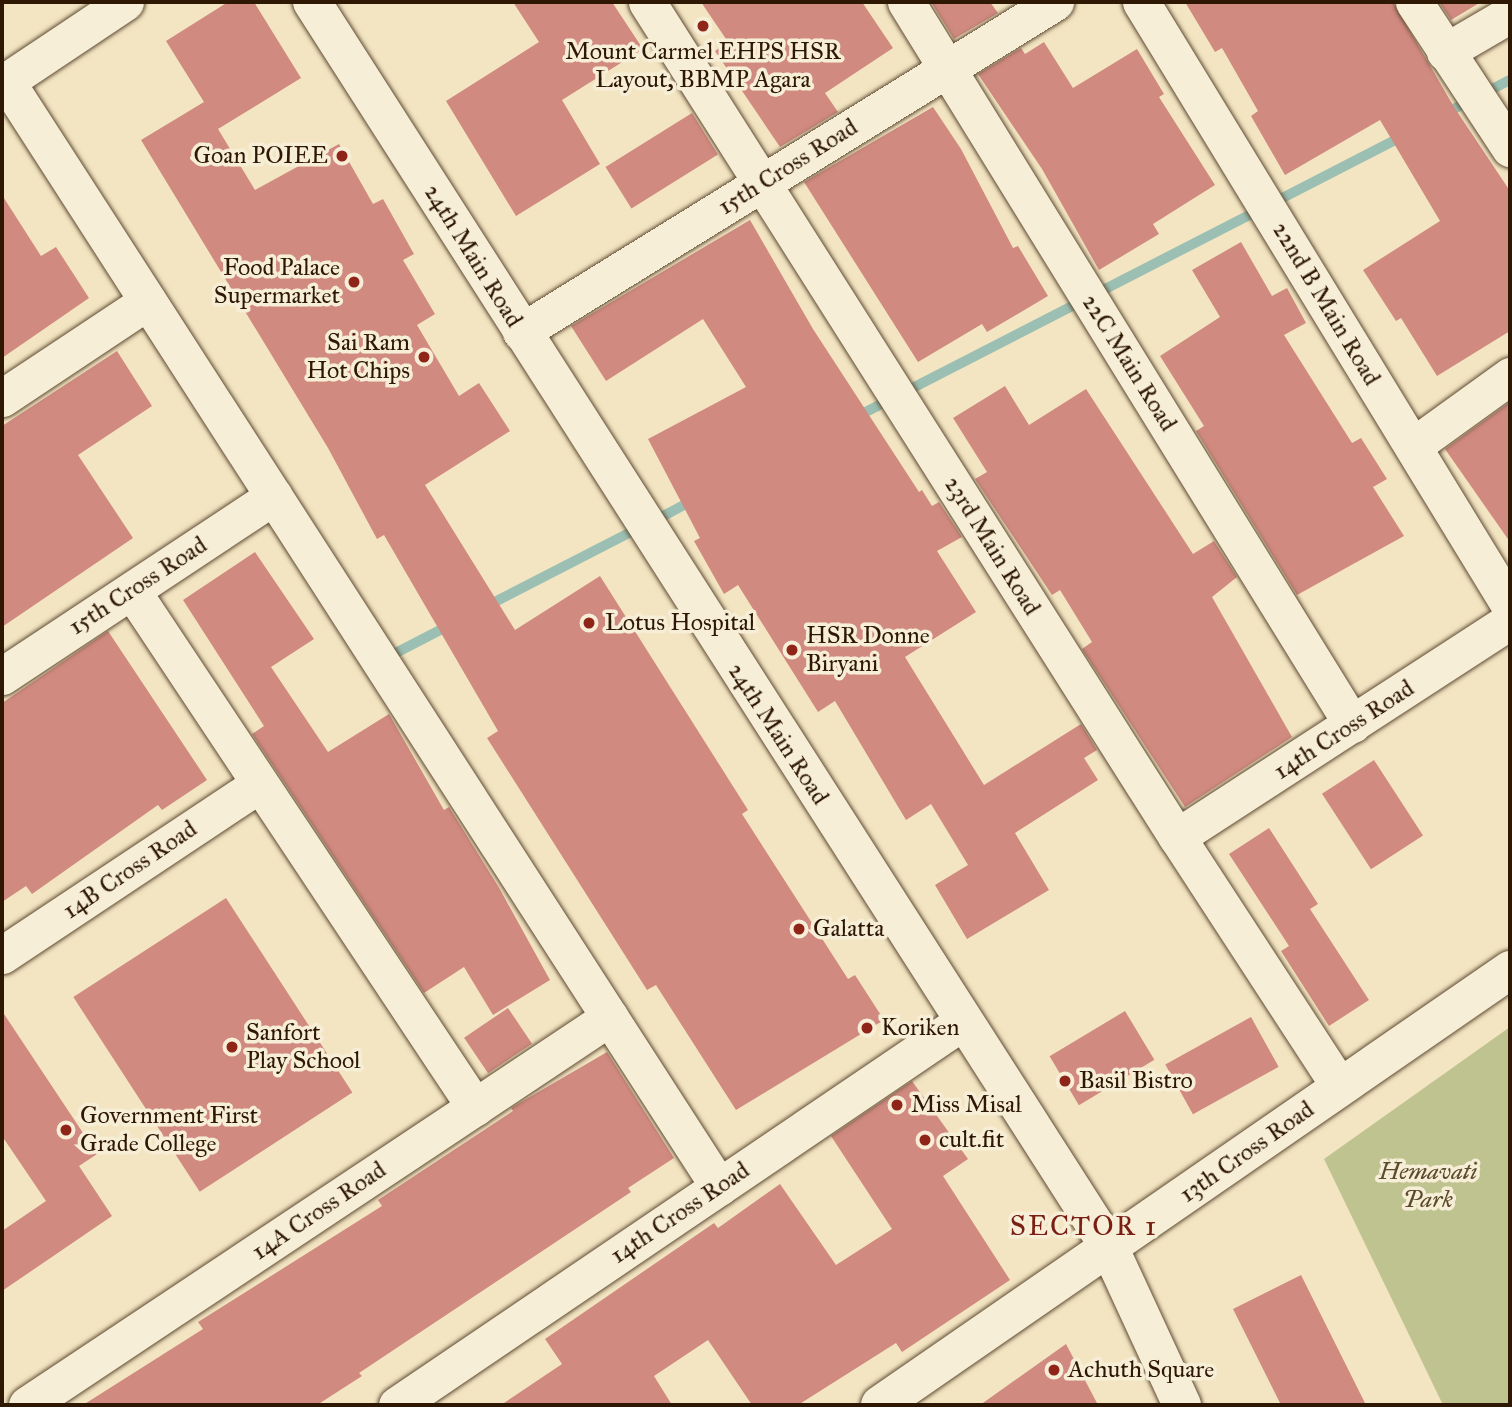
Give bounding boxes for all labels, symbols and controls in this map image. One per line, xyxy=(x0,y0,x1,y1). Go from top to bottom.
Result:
marker: Mount Carmel EHPS HSR Layout, BBMP Agara xyxy=(695,18,711,34)
place label: Mount Carmel EHPS HSR Layout, BBMP Agara xyxy=(565,38,841,94)
street label: 15th Cross Road xyxy=(713,113,863,221)
place label: Goan POIEE xyxy=(193,142,328,170)
marker: Goan POIEE xyxy=(334,148,350,164)
street label: 24th Main Road xyxy=(418,179,528,333)
street label: 22nd B Main Road xyxy=(1266,217,1386,391)
place label: Food Palace Supermarket xyxy=(214,254,340,310)
marker: Food Palace Supermarket xyxy=(346,274,362,290)
street label: 22C Main Road xyxy=(1075,289,1183,437)
place label: Sai Ram Hot Chips xyxy=(307,329,410,385)
marker: Sai Ram Hot Chips xyxy=(416,349,432,365)
street label: 23rd Main Road xyxy=(938,471,1046,621)
street label: 15th Cross Road xyxy=(64,531,212,641)
place label: Lotus Hospital xyxy=(605,609,755,637)
marker: Lotus Hospital xyxy=(579,613,599,633)
place label: HSR Donne Biryani xyxy=(806,622,930,678)
marker: HSR Donne Biryani xyxy=(784,642,800,658)
street label: 24th Main Road xyxy=(722,658,834,810)
street label: 14th Cross Road xyxy=(1269,674,1419,786)
street label: 14B Cross Road xyxy=(58,815,202,925)
place label: Galatta xyxy=(813,915,884,943)
marker: Galatta xyxy=(791,921,807,937)
place label: Koriken xyxy=(881,1014,959,1042)
place label: Sanfort Play School xyxy=(246,1019,361,1075)
marker: Koriken xyxy=(859,1020,875,1036)
marker: Sanfort Play School xyxy=(224,1039,240,1055)
place label: Basil Bistro xyxy=(1079,1067,1193,1095)
marker: Basil Bistro xyxy=(1057,1073,1073,1089)
place label: Miss Misal xyxy=(911,1091,1022,1119)
street label: 13th Cross Road xyxy=(1174,1095,1320,1209)
marker: Miss Misal xyxy=(889,1097,905,1113)
place label: Government First Grade College xyxy=(80,1102,258,1158)
marker: Government First Grade College xyxy=(58,1122,74,1138)
place label: cult.fit xyxy=(939,1126,1004,1154)
marker: cult.fit xyxy=(917,1132,933,1148)
street label: 14A Cross Road xyxy=(246,1156,392,1266)
street label: 14th Cross Road xyxy=(605,1156,755,1270)
park label: Hemavati Park xyxy=(1379,1158,1477,1214)
district label: SECTOR 1 xyxy=(1011,1209,1157,1243)
place label: Achuth Square xyxy=(1068,1356,1214,1384)
marker: Achuth Square xyxy=(1046,1362,1062,1378)

